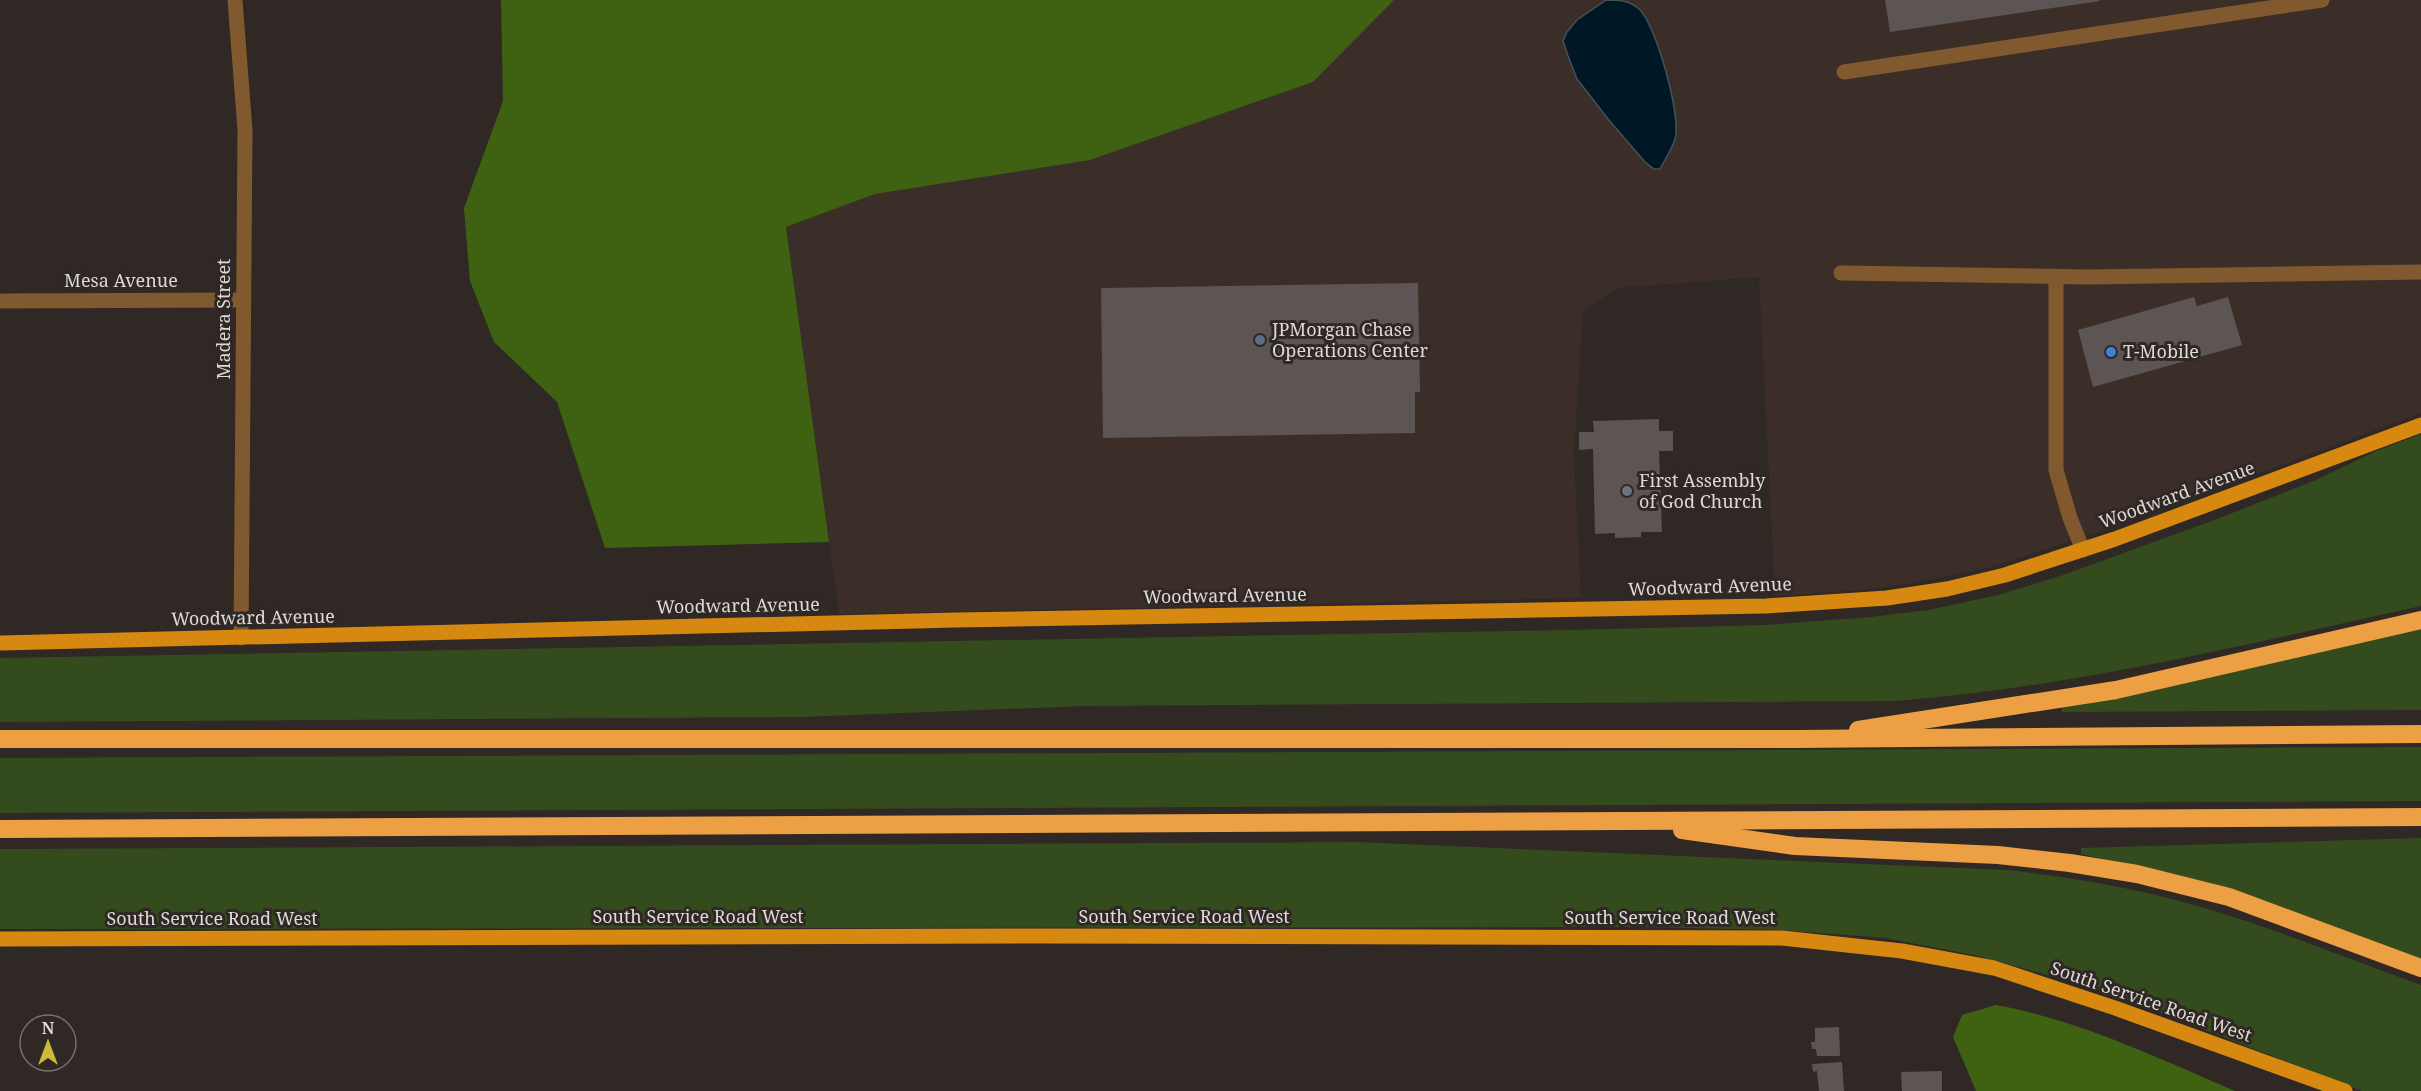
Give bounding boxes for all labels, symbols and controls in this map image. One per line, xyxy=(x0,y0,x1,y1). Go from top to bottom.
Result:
street label: Madera Street xyxy=(211,259,235,379)
street label: Mesa Avenue xyxy=(64,268,178,292)
place label: JPMorgan Chase Operations Center xyxy=(1271,317,1428,362)
marker: JPMorgan Chase Operations Center xyxy=(1253,333,1267,347)
place label: T-Mobile xyxy=(2123,339,2199,363)
marker: T-Mobile xyxy=(2104,345,2118,359)
street label: Woodward Avenue xyxy=(2096,455,2258,533)
place label: First Assembly of God Church xyxy=(1639,468,1766,513)
marker: First Assembly of God Church xyxy=(1620,484,1634,498)
street label: Woodward Avenue xyxy=(1628,571,1792,601)
street label: Woodward Avenue xyxy=(1143,582,1307,608)
street label: Woodward Avenue xyxy=(656,592,820,618)
street label: Woodward Avenue xyxy=(171,604,335,630)
street label: South Service Road West xyxy=(592,904,804,928)
street label: South Service Road West xyxy=(1078,904,1290,928)
street label: South Service Road West xyxy=(1564,905,1776,929)
street label: South Service Road West xyxy=(106,906,318,930)
street label: South Service Road West xyxy=(2048,955,2255,1047)
north arrow xyxy=(18,1013,78,1073)
text: N xyxy=(42,1017,55,1039)

